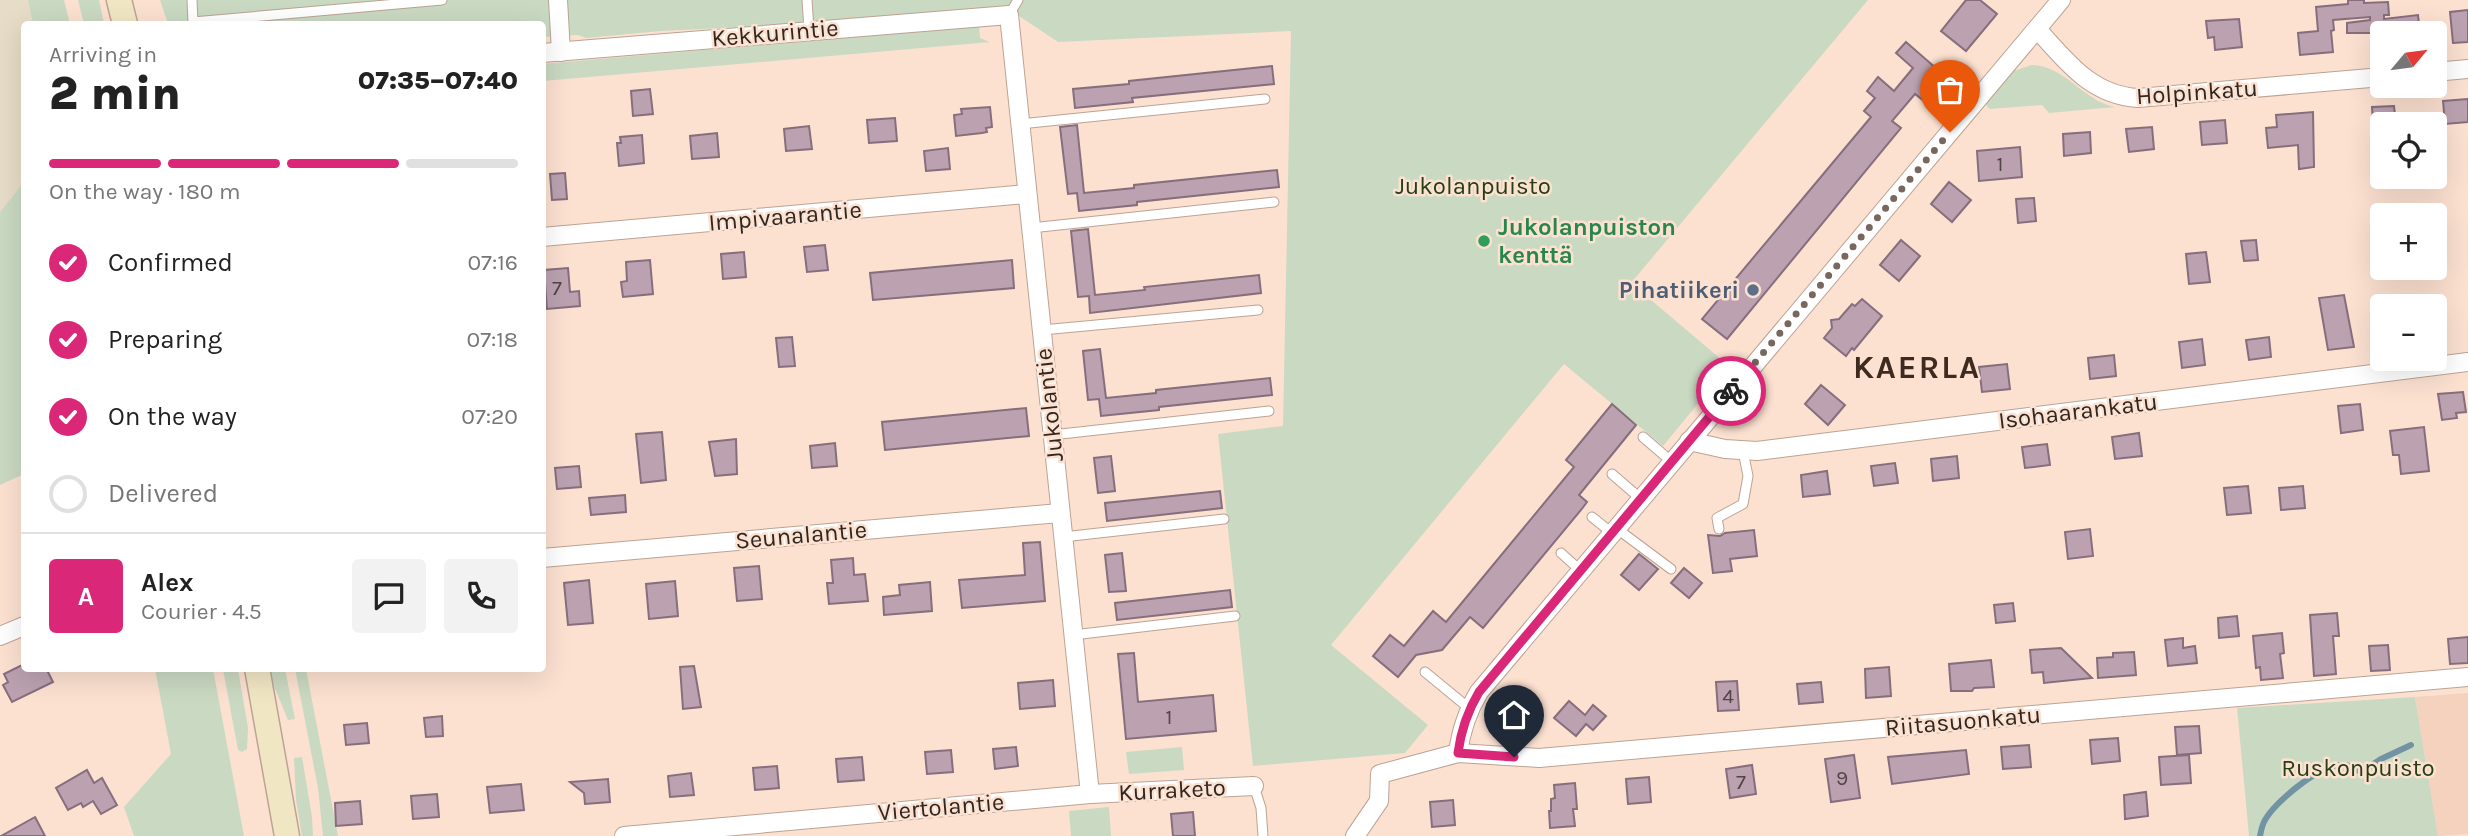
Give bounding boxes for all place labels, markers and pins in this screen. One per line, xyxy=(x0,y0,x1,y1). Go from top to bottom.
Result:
pin xyxy=(1920,60,1980,132)
place label: Jukolanpuiston kenttä xyxy=(1498,213,1676,269)
marker: Jukolanpuiston kenttä xyxy=(1476,233,1492,249)
place label: Pihatiikeri xyxy=(1619,276,1739,304)
marker: Pihatiikeri xyxy=(1745,282,1761,298)
pin xyxy=(1484,685,1544,757)

